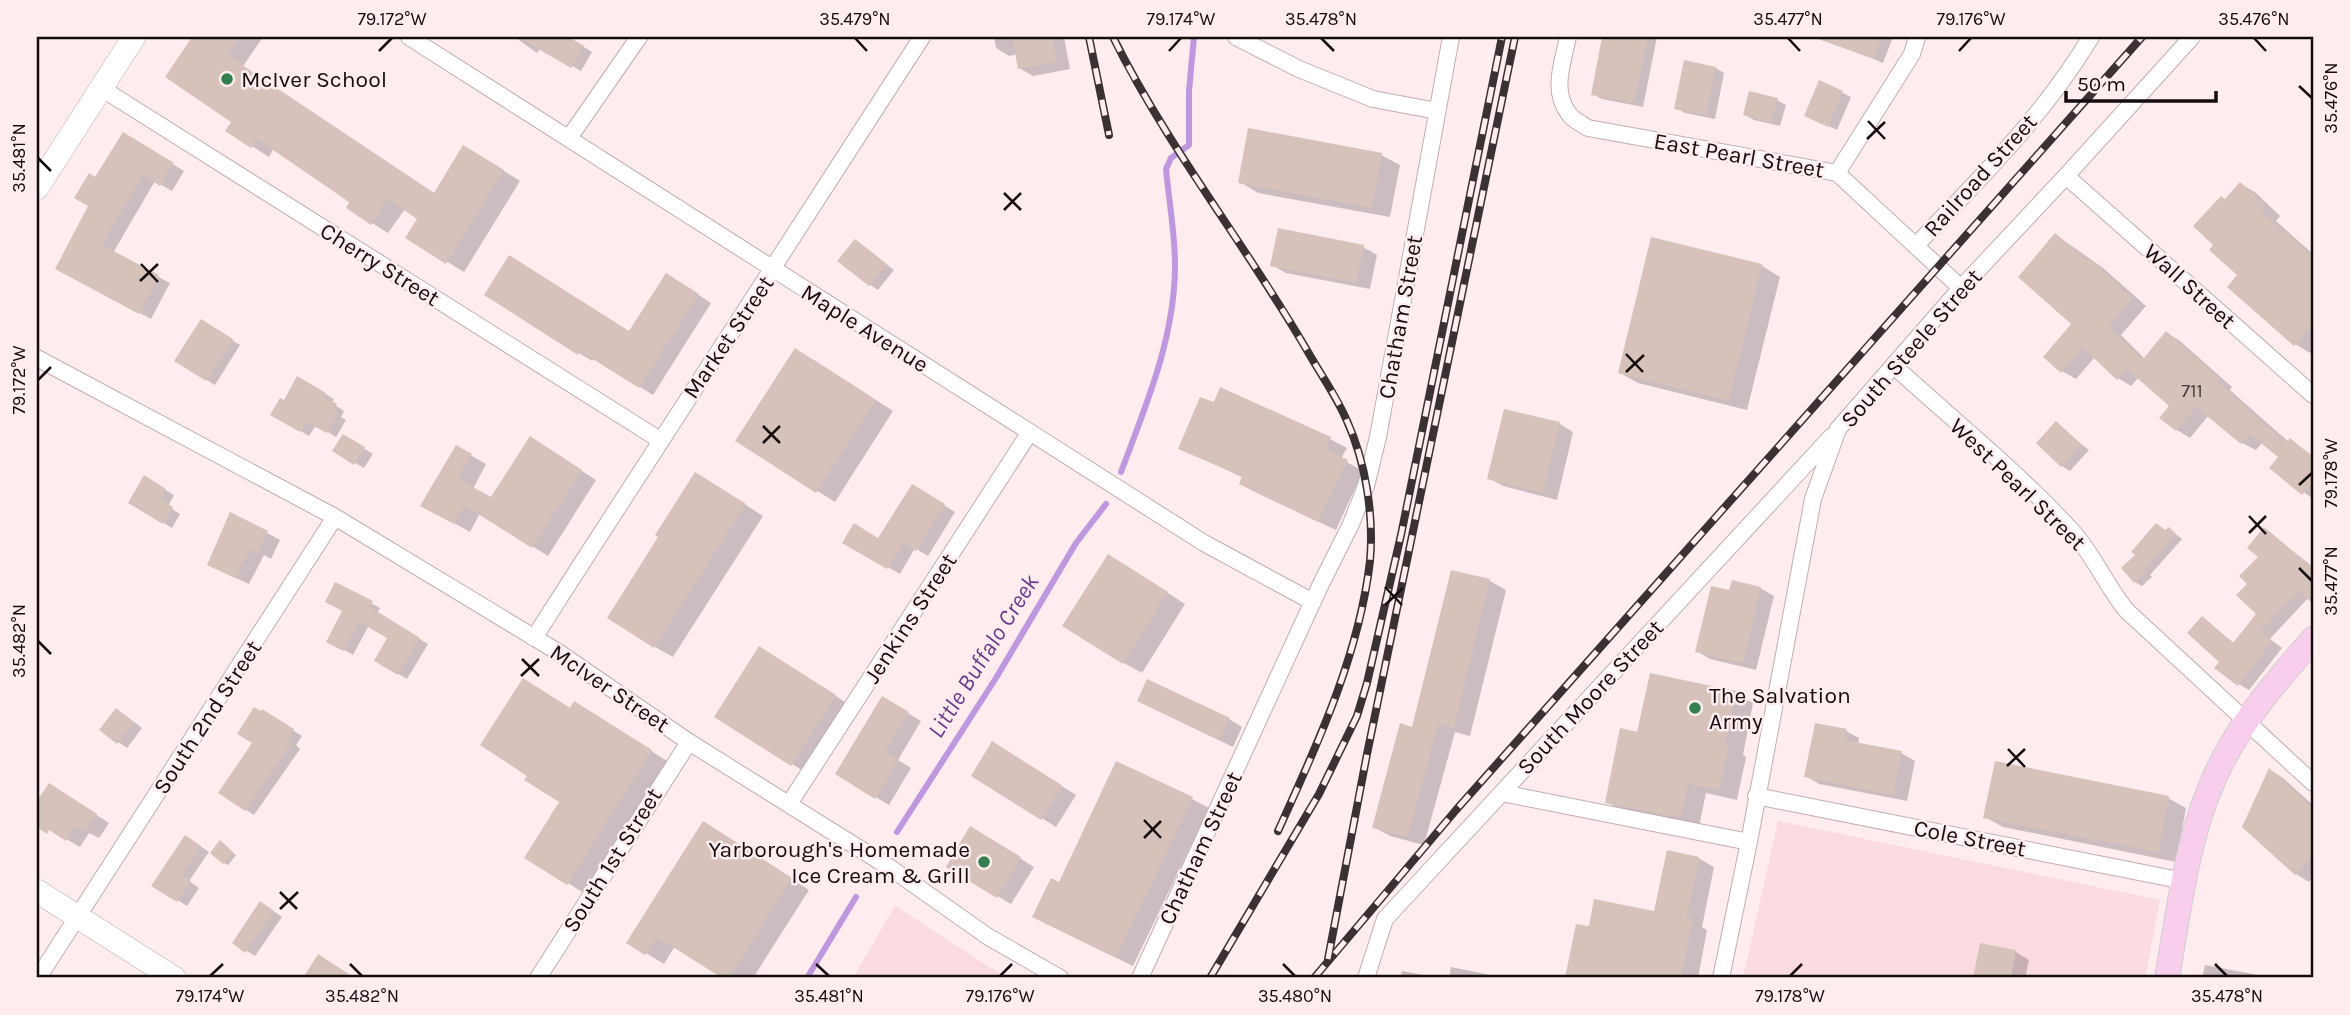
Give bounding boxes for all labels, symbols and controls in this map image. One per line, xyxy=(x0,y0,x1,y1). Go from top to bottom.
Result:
text: 79.172°W xyxy=(357,8,427,30)
text: 35.479°N xyxy=(819,8,891,30)
text: 79.174°W xyxy=(1147,8,1215,30)
text: 35.478°N xyxy=(1285,8,1357,30)
text: 35.477°N xyxy=(1753,8,1823,30)
text: 79.176°W xyxy=(1936,8,2006,30)
text: 35.476°N xyxy=(2218,8,2290,30)
scale bar xyxy=(2066,60,2217,104)
text: 35.476°N xyxy=(2320,62,2342,134)
place label: McIver School xyxy=(241,66,387,93)
marker: McIver School xyxy=(219,71,235,87)
text: 50 m xyxy=(2077,72,2126,96)
street label: Railroad Street xyxy=(1918,108,2043,242)
text: 35.481°N xyxy=(8,123,30,193)
street label: East Pearl Street xyxy=(1652,127,1826,184)
street label: Cherry Street xyxy=(315,217,445,312)
street label: Chatham Street xyxy=(1373,233,1428,401)
street label: Wall Street xyxy=(2138,238,2241,335)
street label: South Steele Street xyxy=(1835,263,1988,433)
street label: Market Street xyxy=(677,270,780,404)
street label: Maple Avenue xyxy=(796,279,933,378)
text: 79.172°W xyxy=(8,345,30,415)
house number: 711 xyxy=(2181,380,2203,402)
street label: West Pearl Street xyxy=(1944,413,2091,556)
text: 79.178°W xyxy=(2320,438,2342,508)
text: 35.477°N xyxy=(2320,546,2342,616)
street label: Jenkins Street xyxy=(858,548,963,688)
water label: Little Buffalo Creek xyxy=(921,568,1045,743)
text: 35.482°N xyxy=(8,604,30,678)
street label: South Moore Street xyxy=(1512,614,1669,780)
street label: South 2nd Street xyxy=(148,635,267,799)
street label: McIver Street xyxy=(545,639,675,738)
place label: The Salvation Army xyxy=(1709,682,1851,735)
marker: The Salvation Army xyxy=(1687,700,1703,716)
street label: Chatham Street xyxy=(1153,767,1248,929)
street label: South 1st Street xyxy=(557,783,668,938)
street label: Cole Street xyxy=(1912,814,2029,863)
place label: Yarborough's Homemade Ice Cream & Grill xyxy=(708,836,970,889)
marker: Yarborough's Homemade Ice Cream & Grill xyxy=(976,854,992,870)
text: 79.174°W xyxy=(176,985,244,1007)
text: 35.482°N xyxy=(325,985,399,1007)
text: 35.481°N xyxy=(794,985,864,1007)
text: 79.176°W xyxy=(965,985,1035,1007)
text: 35.480°N xyxy=(1258,985,1332,1007)
text: 79.178°W xyxy=(1755,985,1825,1007)
text: 35.478°N xyxy=(2191,985,2263,1007)

